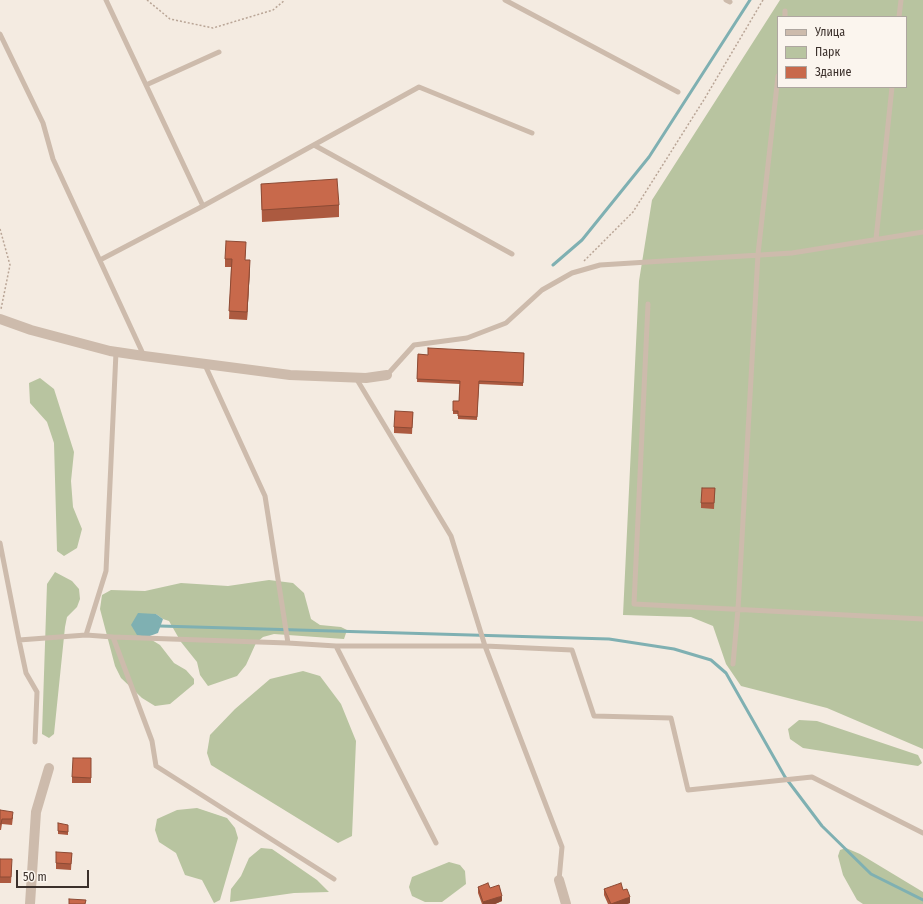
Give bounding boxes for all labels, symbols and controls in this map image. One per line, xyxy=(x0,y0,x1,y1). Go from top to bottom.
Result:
legend xyxy=(777,16,907,88)
text: Улица xyxy=(815,25,845,39)
text: Парк xyxy=(815,45,840,59)
text: Здание xyxy=(815,65,851,79)
scale bar xyxy=(18,862,91,888)
text: 50 m xyxy=(23,870,47,884)

